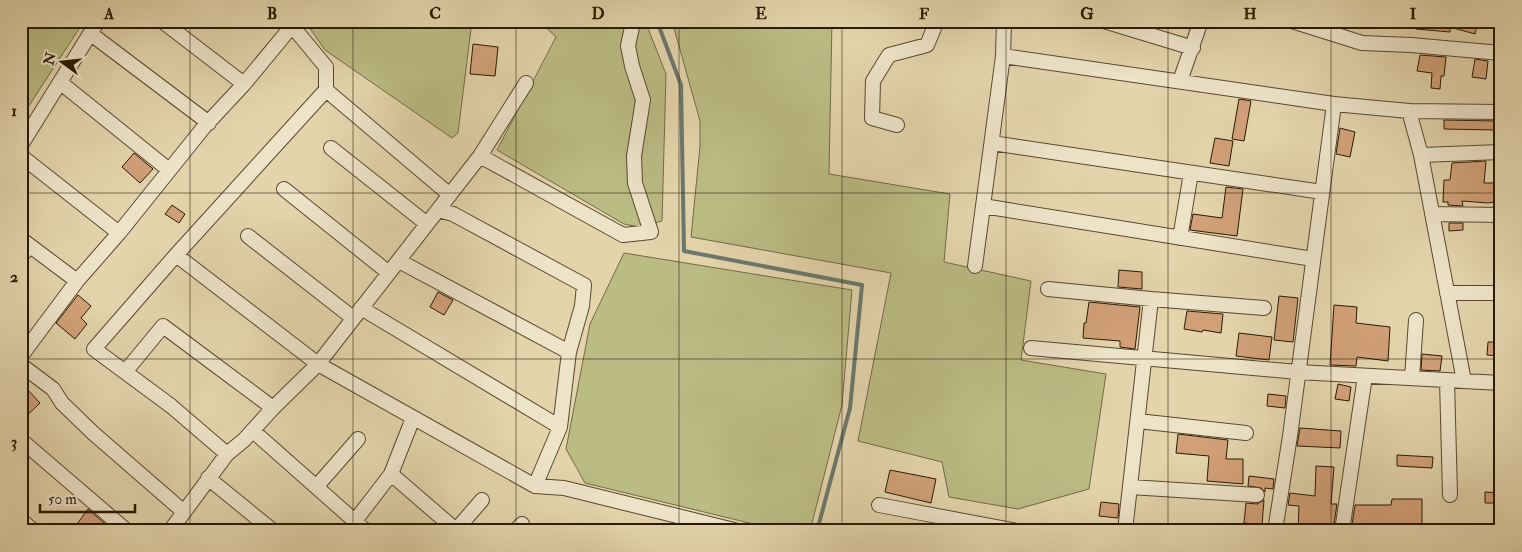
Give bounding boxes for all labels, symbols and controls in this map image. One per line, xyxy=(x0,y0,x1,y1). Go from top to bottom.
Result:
text: A xyxy=(103,4,115,24)
text: B xyxy=(267,4,277,24)
text: C xyxy=(429,4,441,24)
text: D xyxy=(591,4,605,24)
text: E xyxy=(755,4,767,24)
text: F xyxy=(919,4,929,24)
text: G xyxy=(1080,4,1094,24)
text: H xyxy=(1243,4,1257,24)
text: I xyxy=(1410,4,1417,24)
north arrow xyxy=(38,38,88,88)
text: N xyxy=(40,50,60,68)
text: 1 xyxy=(11,101,17,121)
text: 2 xyxy=(10,267,18,287)
text: 3 xyxy=(11,432,17,452)
scale bar xyxy=(40,482,135,514)
text: 50 m xyxy=(48,490,77,509)

